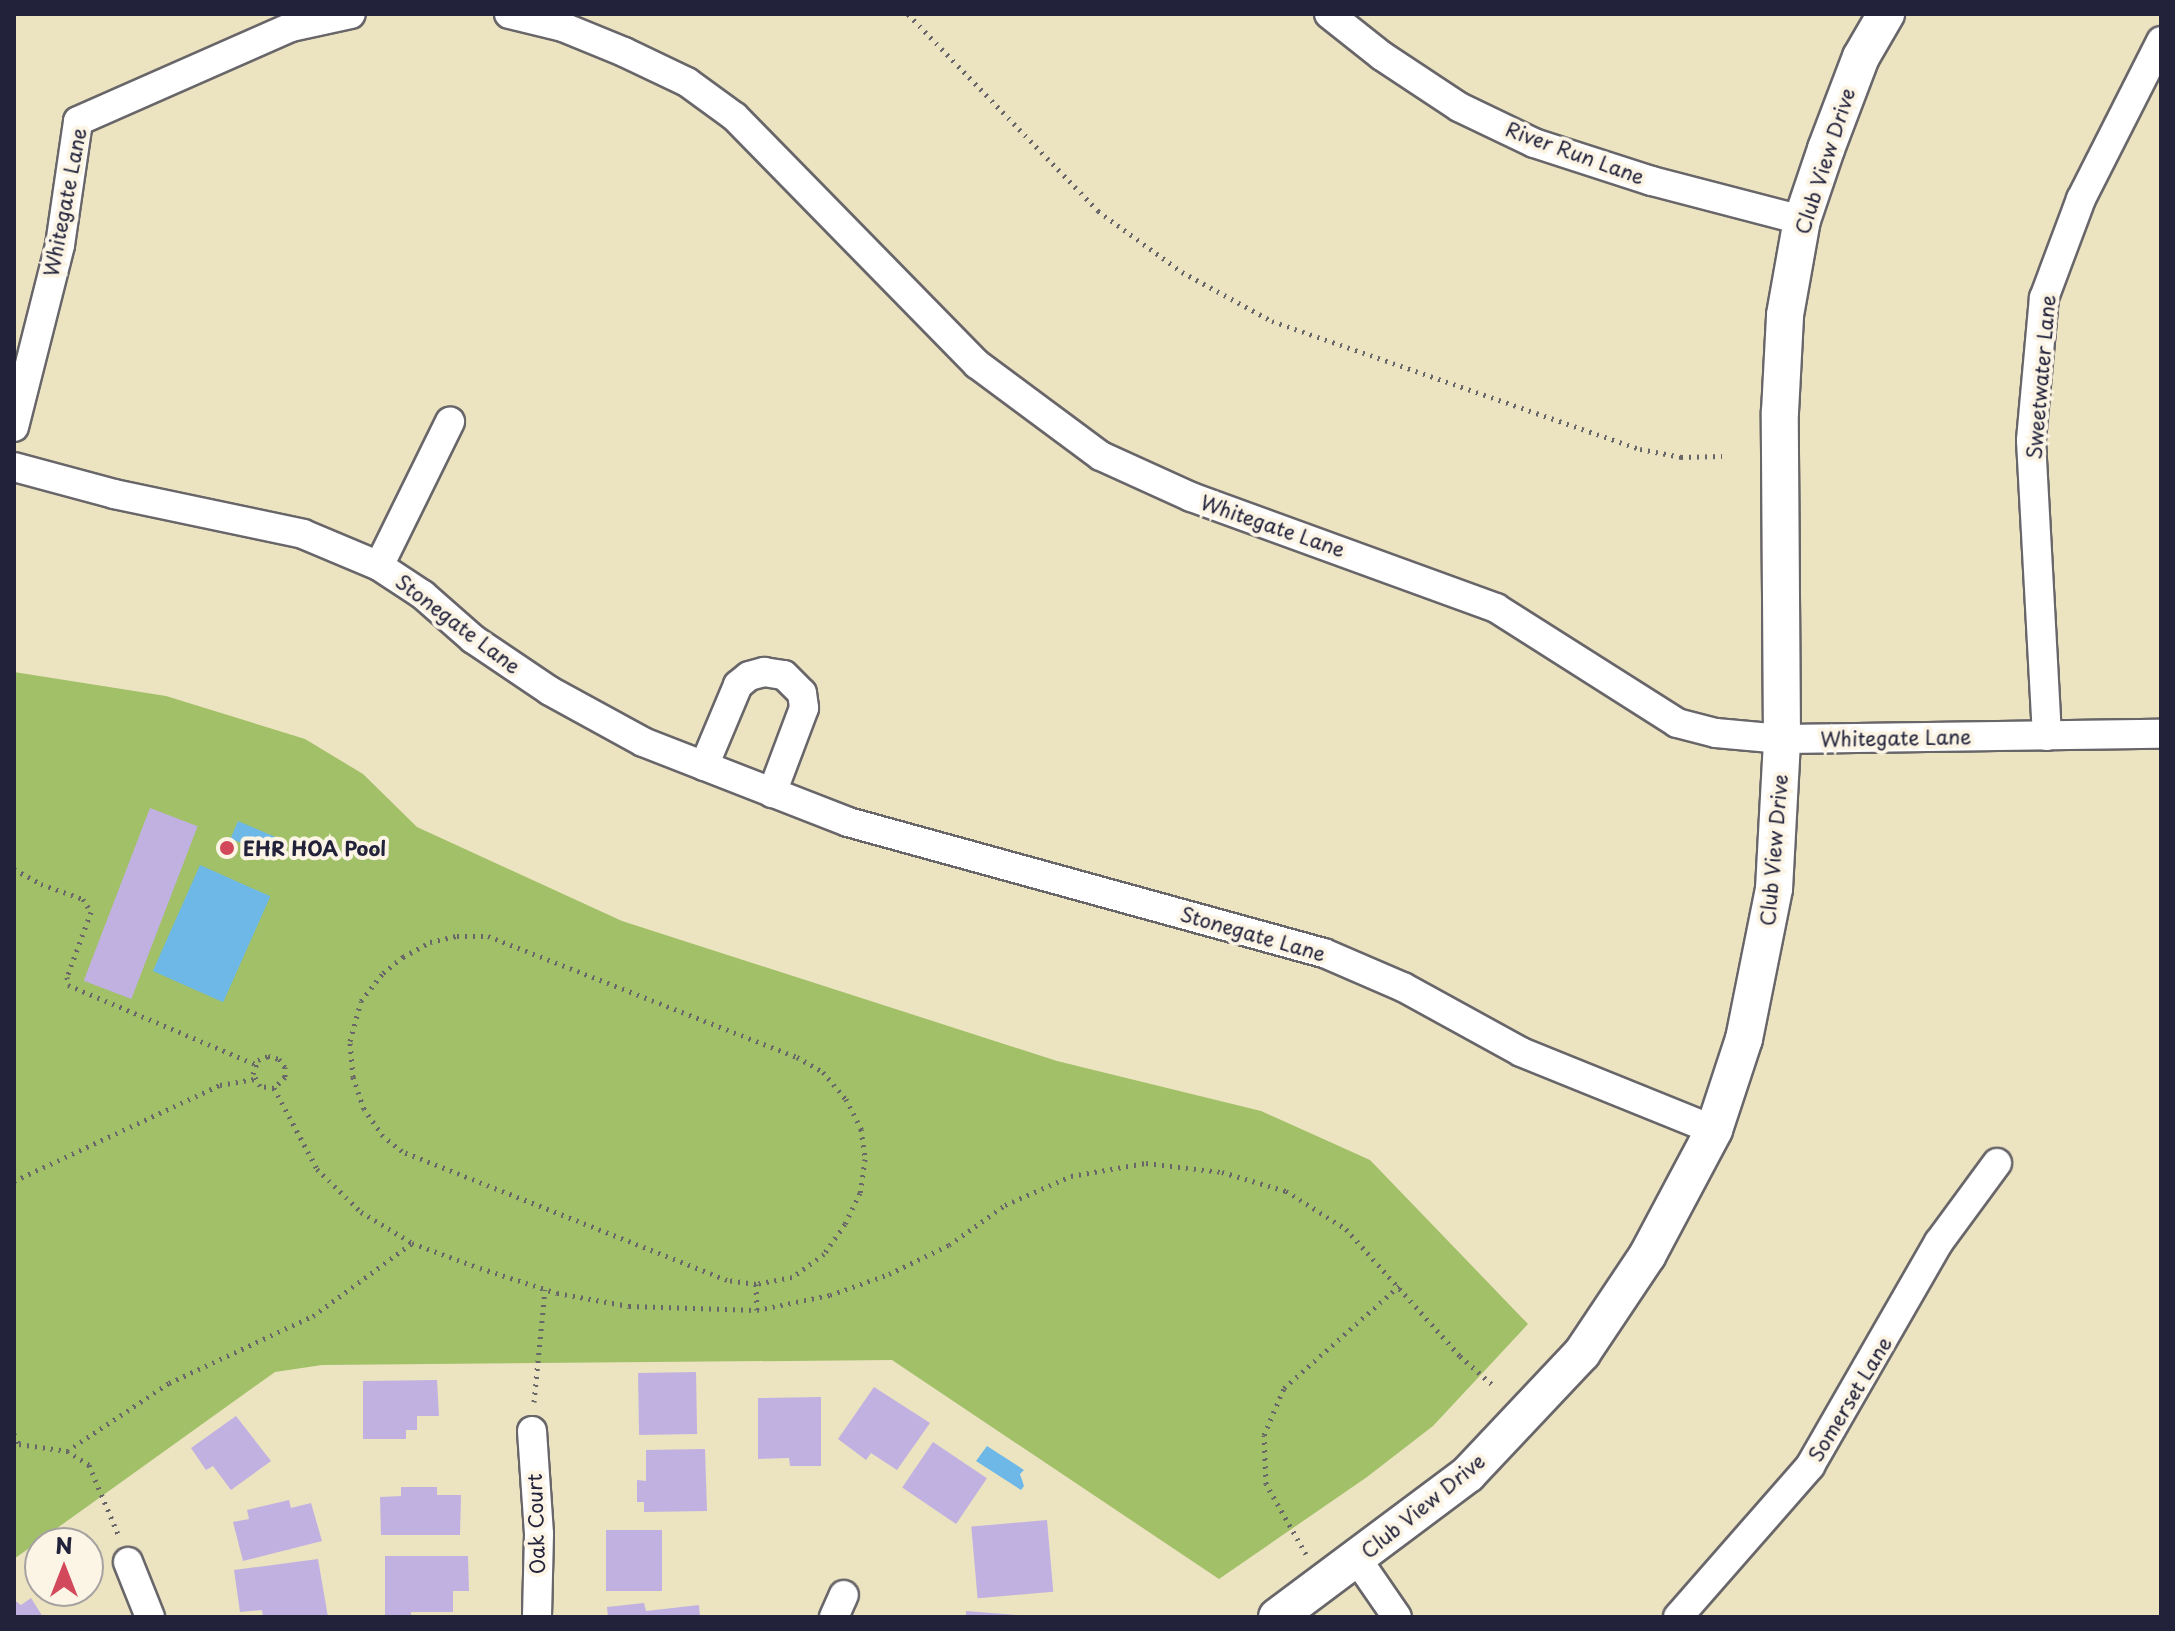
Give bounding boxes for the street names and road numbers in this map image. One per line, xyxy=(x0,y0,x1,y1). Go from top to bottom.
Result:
street label: Club View Drive xyxy=(1790,85,1860,237)
street label: River Run Lane xyxy=(1502,117,1648,189)
street label: Whitegate Lane xyxy=(39,126,91,278)
street label: Sweetwater Lane xyxy=(2022,293,2060,461)
street label: Whitegate Lane xyxy=(1198,490,1348,562)
street label: Stonegate Lane xyxy=(391,569,525,679)
street label: Whitegate Lane xyxy=(1820,725,1972,751)
street label: Club View Drive xyxy=(1755,773,1793,927)
street label: Stonegate Lane xyxy=(1178,902,1328,966)
street label: Somerset Lane xyxy=(1803,1332,1897,1466)
street label: Club View Drive xyxy=(1357,1449,1489,1563)
street label: Oak Court xyxy=(522,1473,550,1575)

